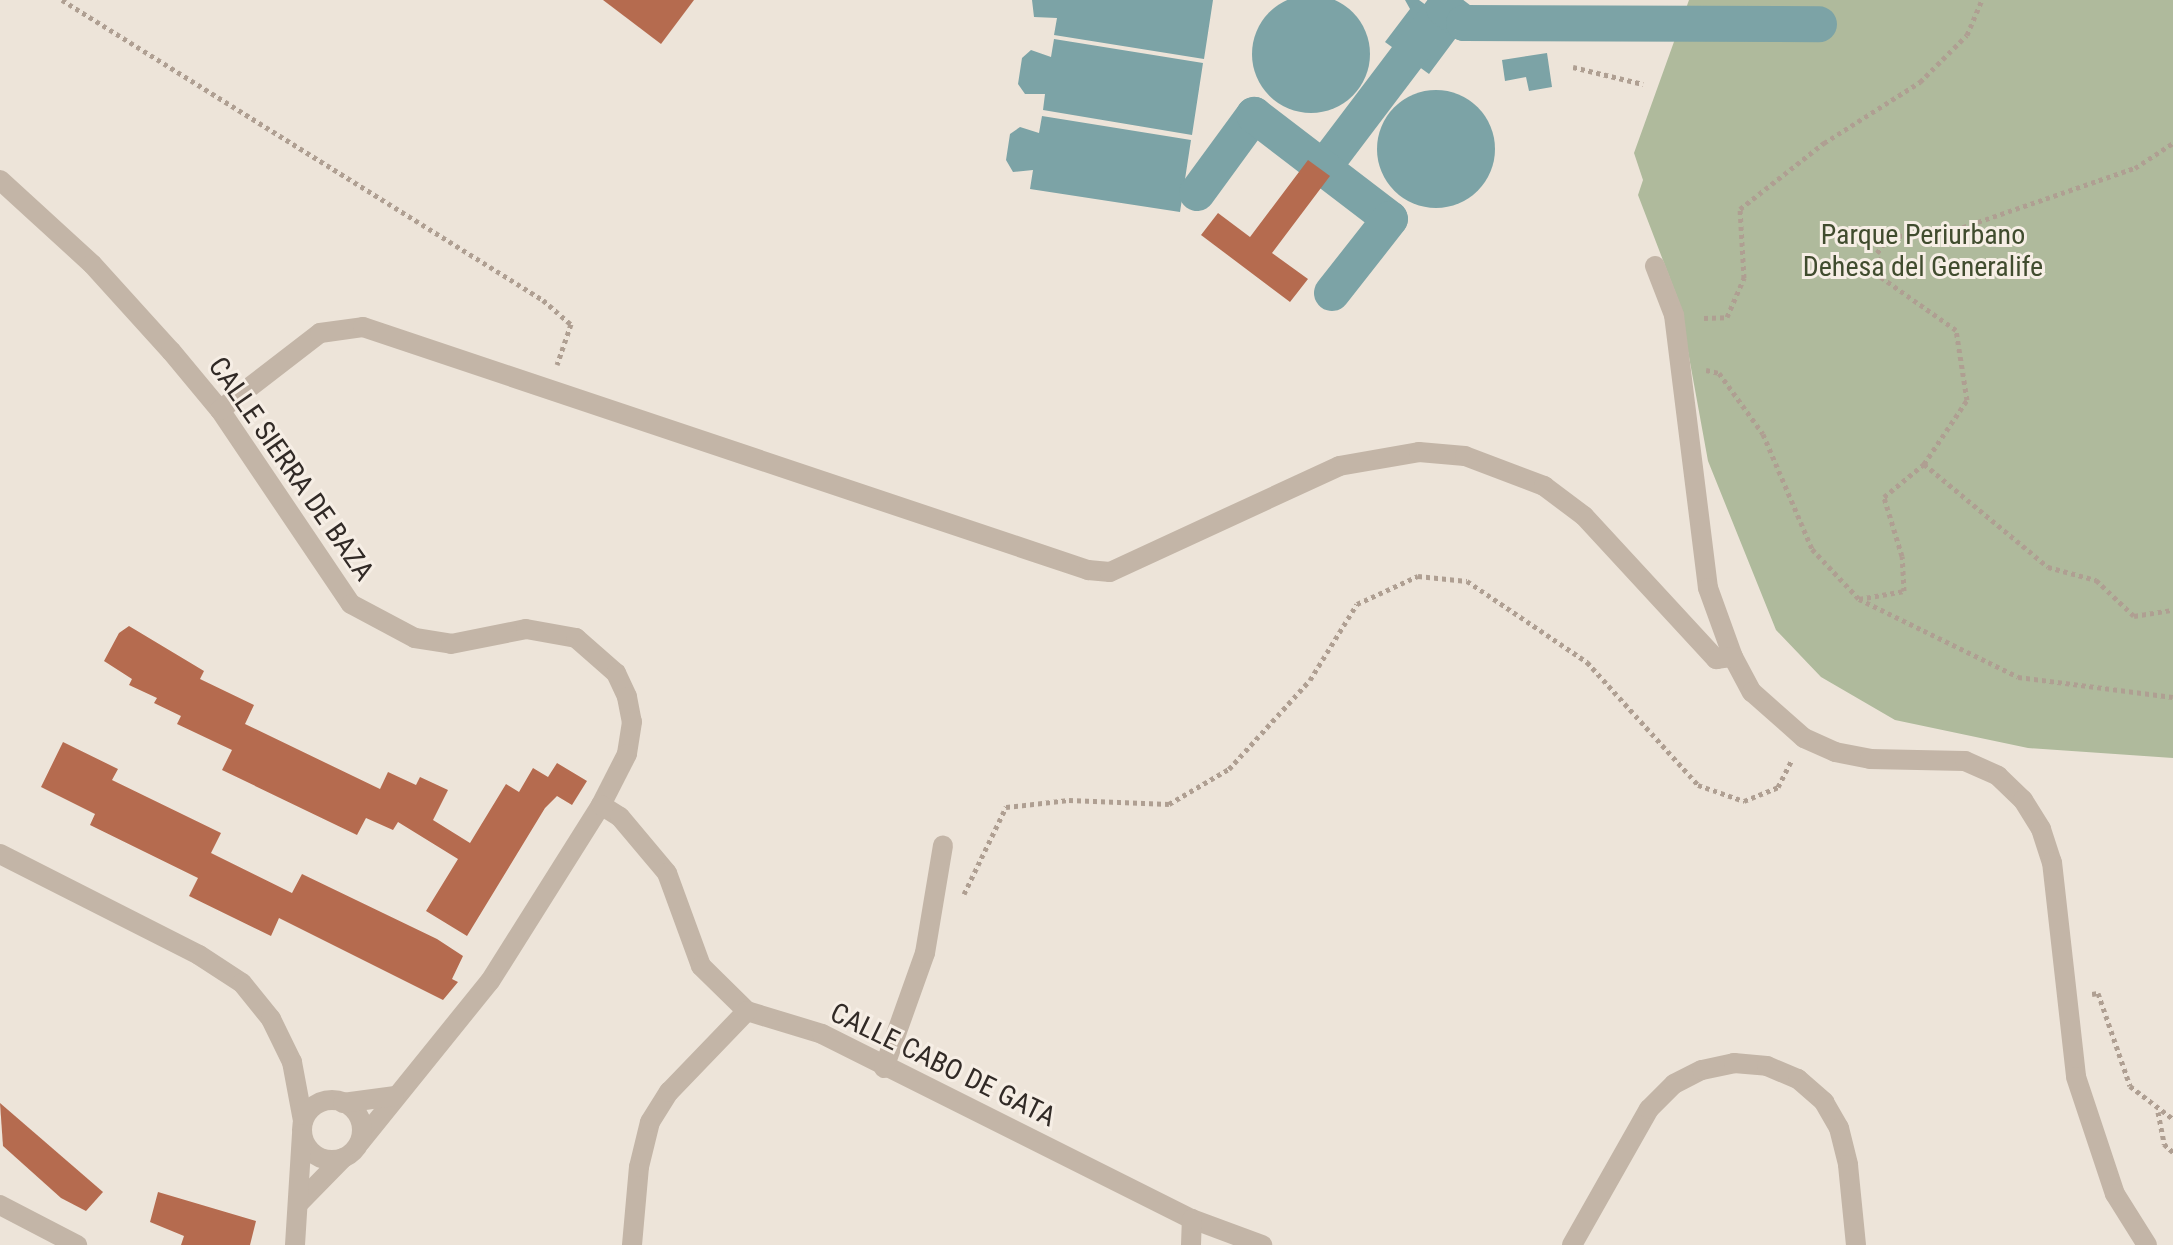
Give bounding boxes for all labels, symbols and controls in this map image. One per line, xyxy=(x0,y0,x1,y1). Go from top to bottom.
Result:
park label: Parque Periurbano Dehesa del Generalife xyxy=(1803,218,2043,284)
street label: CALLE SIERRA DE BAZA xyxy=(201,351,381,587)
street label: CALLE CABO DE GATA xyxy=(825,996,1061,1134)

